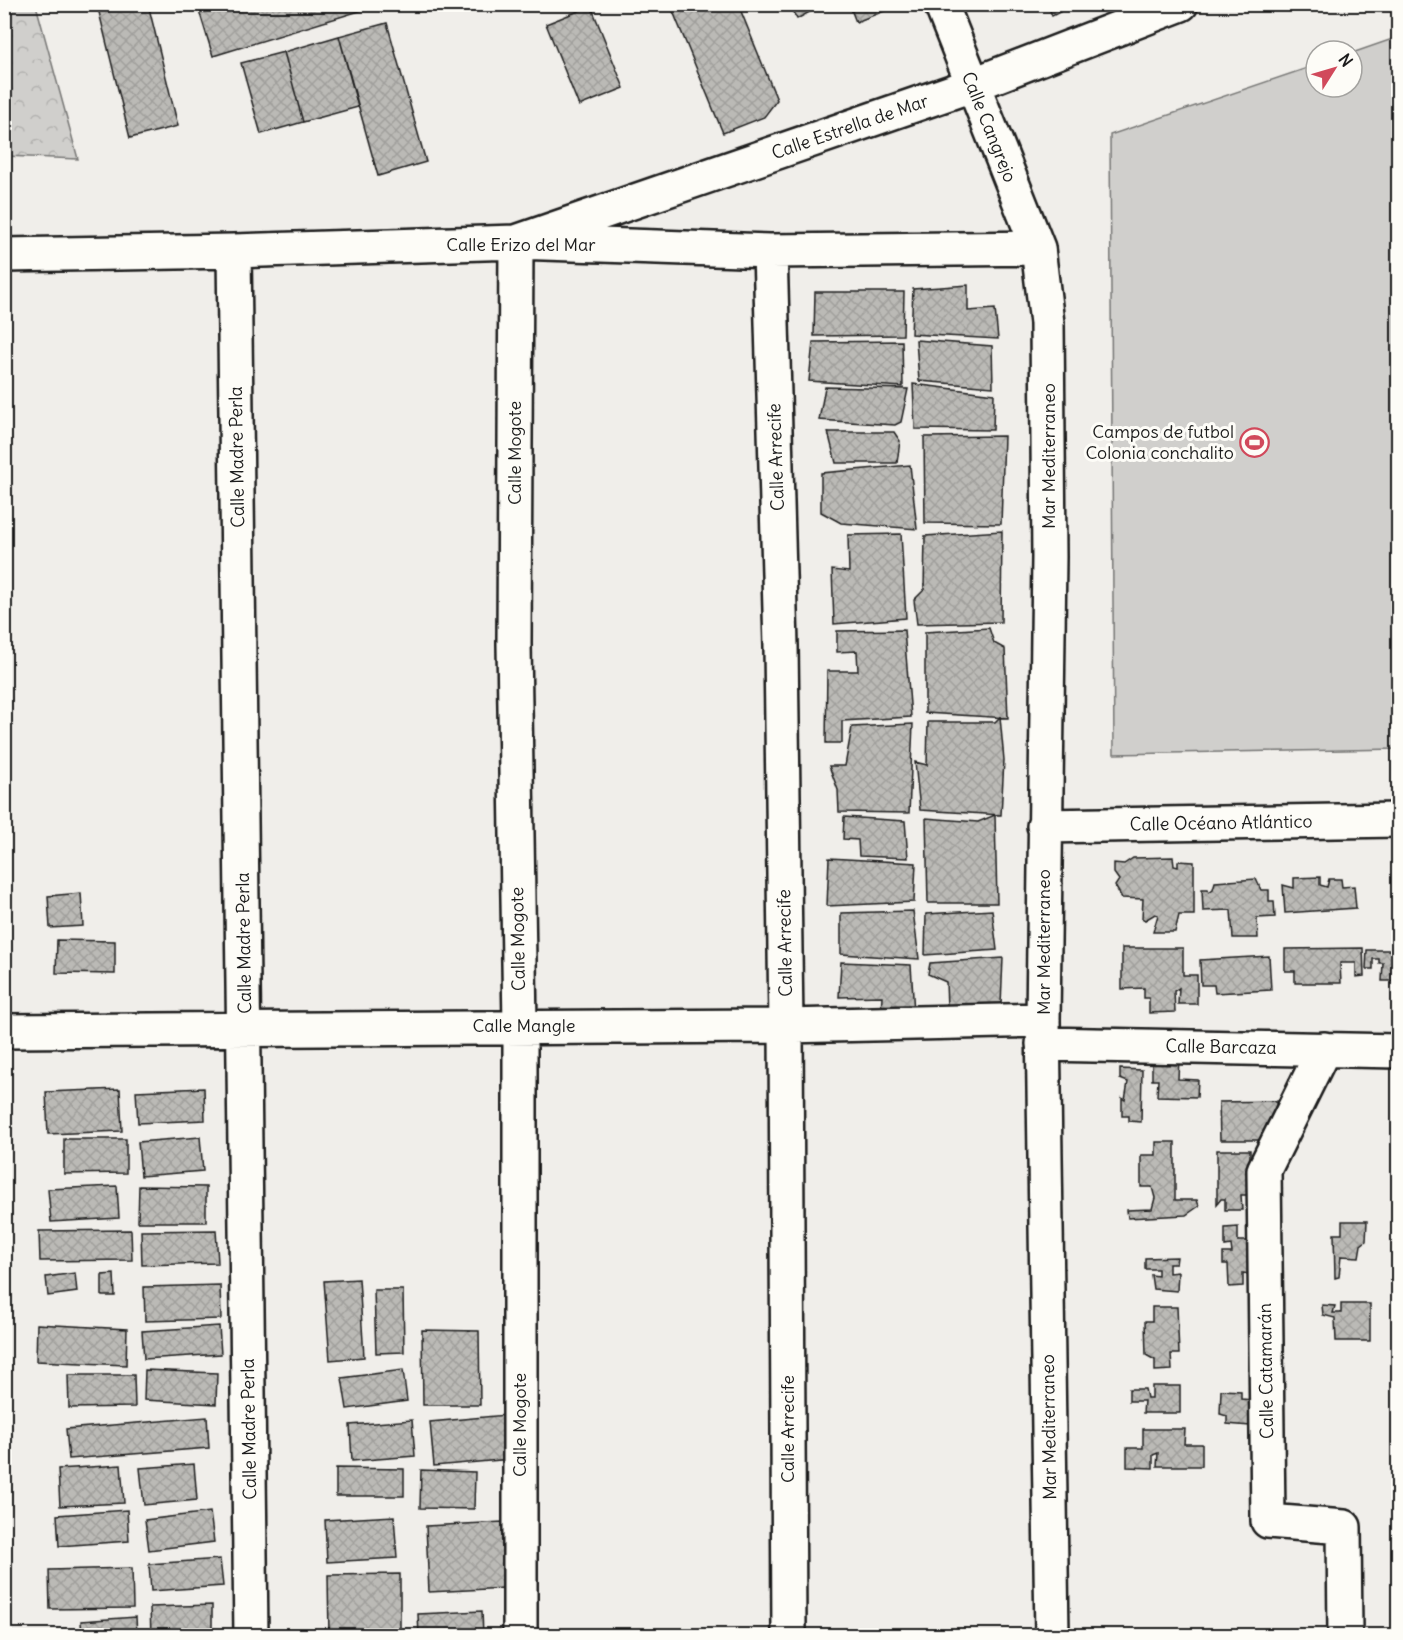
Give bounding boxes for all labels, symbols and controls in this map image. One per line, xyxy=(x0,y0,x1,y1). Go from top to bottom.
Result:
north arrow xyxy=(1304,39,1364,99)
text: N xyxy=(1335,50,1357,70)
street label: Calle Cangrejo xyxy=(957,68,1022,185)
street label: Calle Estrella de Mar xyxy=(768,89,932,164)
street label: Calle Erizo del Mar xyxy=(446,233,596,256)
street label: Mar Mediterraneo xyxy=(1037,383,1060,529)
street label: Calle Madre Perla xyxy=(224,386,249,528)
street label: Calle Mogote xyxy=(503,401,526,505)
street label: Calle Arrecife xyxy=(762,403,789,511)
place label: Campos de futbol Colonia conchalito xyxy=(1085,420,1234,464)
sports icon: Campos de futbol Colonia conchalito xyxy=(1239,426,1271,458)
street label: Calle Océano Atlántico xyxy=(1129,809,1313,836)
street label: Mar Mediterraneo xyxy=(1032,869,1055,1015)
street label: Calle Madre Perla xyxy=(231,872,256,1014)
street label: Calle Mogote xyxy=(505,887,530,991)
street label: Calle Arrecife xyxy=(772,889,797,997)
street label: Calle Mangle xyxy=(473,1014,575,1037)
street label: Calle Barcaza xyxy=(1165,1034,1277,1059)
street label: Calle Catamarán xyxy=(1253,1303,1278,1439)
street label: Mar Mediterraneo xyxy=(1036,1354,1061,1500)
street label: Calle Madre Perla xyxy=(236,1358,261,1500)
street label: Calle Mogote xyxy=(508,1373,531,1477)
street label: Calle Arrecife xyxy=(776,1375,799,1483)

